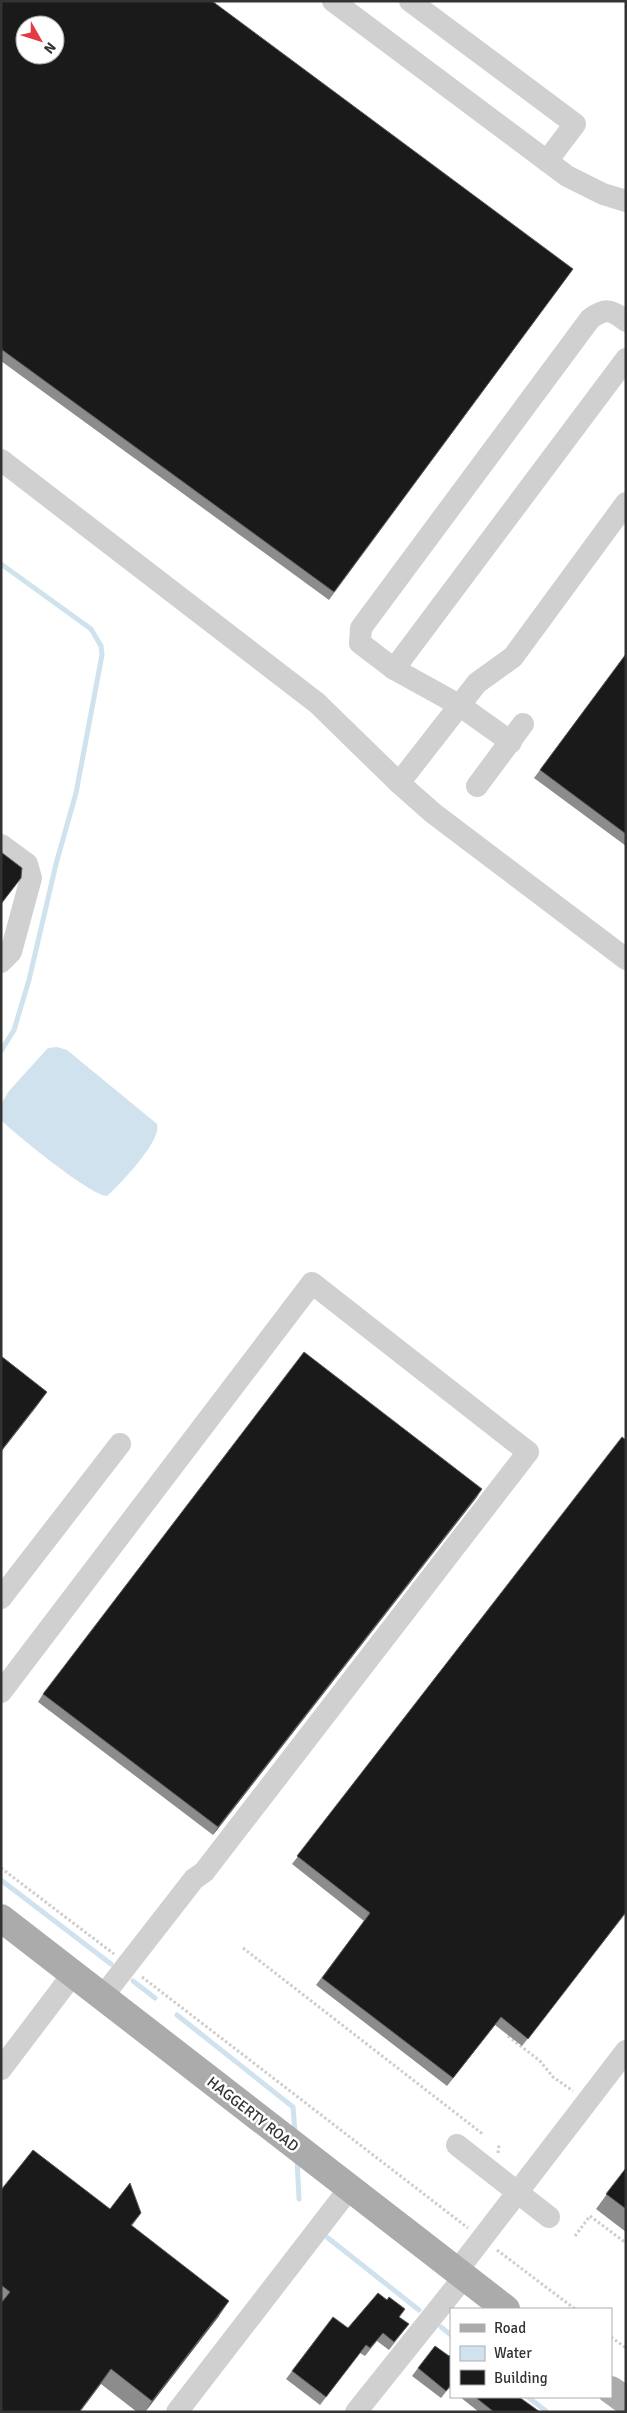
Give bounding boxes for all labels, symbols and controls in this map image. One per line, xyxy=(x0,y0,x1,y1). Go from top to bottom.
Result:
north arrow xyxy=(15,15,65,65)
text: N xyxy=(40,39,59,57)
street label: HAGGERTY ROAD xyxy=(204,2073,302,2155)
legend xyxy=(450,2308,612,2398)
text: Road xyxy=(494,2319,526,2337)
text: Water xyxy=(494,2344,532,2362)
text: Building xyxy=(494,2369,548,2387)

